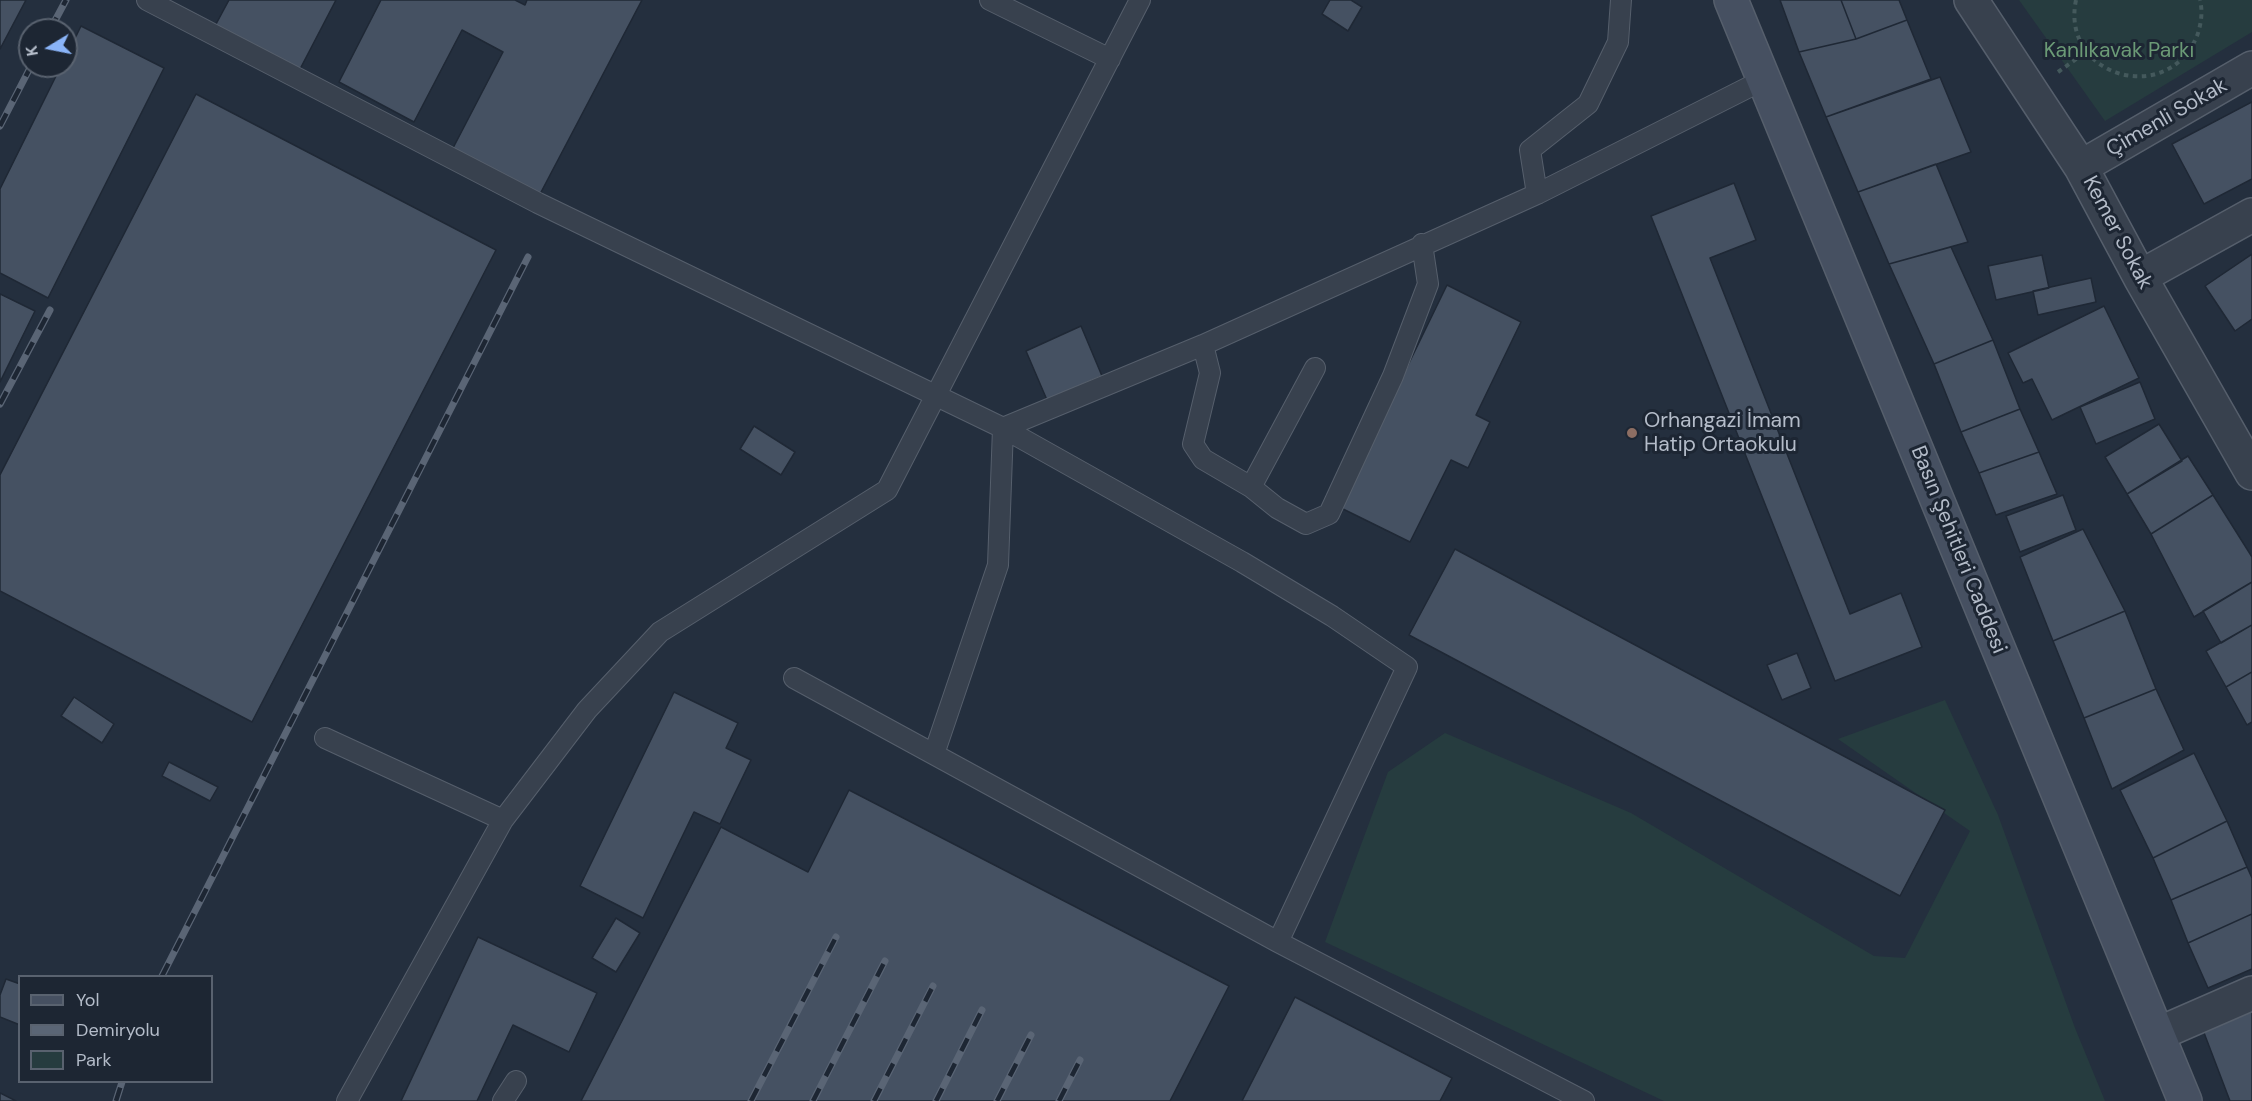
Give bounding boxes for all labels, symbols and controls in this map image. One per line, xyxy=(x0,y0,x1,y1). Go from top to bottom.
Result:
north arrow xyxy=(18,18,78,78)
park label: Kanlıkavak Parkı xyxy=(2044,38,2194,64)
text: K xyxy=(21,44,43,58)
street label: Çimenli Sokak xyxy=(2102,73,2232,163)
street label: Kemer Sokak xyxy=(2077,172,2157,294)
place label: Orhangazi İmam Hatip Ortaokulu xyxy=(1644,408,1801,458)
marker: Orhangazi İmam Hatip Ortaokulu xyxy=(1625,426,1639,440)
street label: Basın Şehitleri Caddesi xyxy=(1905,442,2011,658)
legend xyxy=(18,975,213,1083)
text: Yol xyxy=(76,988,100,1012)
text: Demiryolu xyxy=(76,1018,160,1042)
text: Park xyxy=(76,1048,112,1072)

